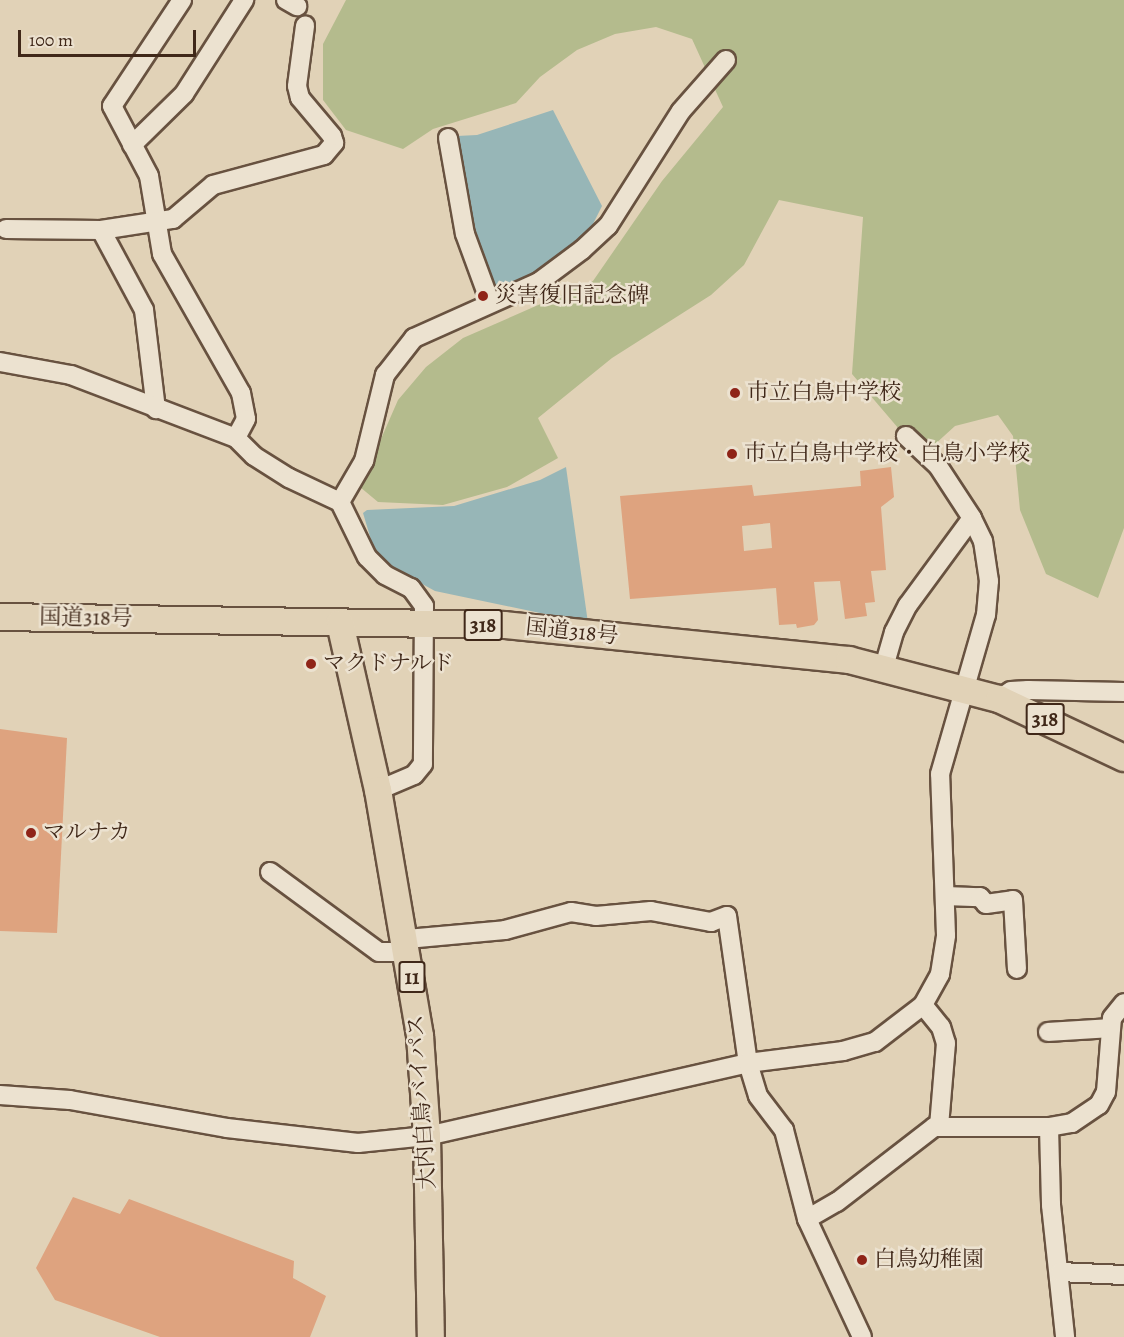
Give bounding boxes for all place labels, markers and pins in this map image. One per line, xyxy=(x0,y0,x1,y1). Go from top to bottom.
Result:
place label: 災害復旧記念碑 xyxy=(495,283,649,309)
marker: 災害復旧記念碑 xyxy=(476,289,490,303)
place label: 市立白鳥中学校 xyxy=(747,380,901,406)
marker: 市立白鳥中学校 xyxy=(728,386,742,400)
place label: 市立白鳥中学校・白鳥小学校 xyxy=(744,441,1030,467)
marker: 市立白鳥中学校・白鳥小学校 xyxy=(725,447,739,461)
place label: マクドナルド xyxy=(323,651,455,677)
marker: マクドナルド xyxy=(304,657,318,671)
place label: マルナカ xyxy=(43,820,131,846)
marker: マルナカ xyxy=(24,826,38,840)
place label: 白鳥幼稚園 xyxy=(874,1247,984,1273)
marker: 白鳥幼稚園 xyxy=(855,1253,869,1267)

